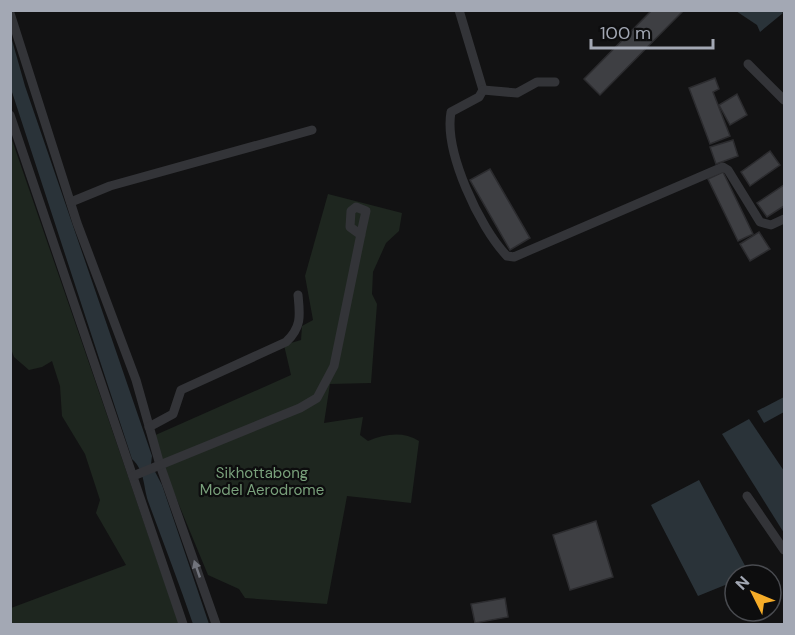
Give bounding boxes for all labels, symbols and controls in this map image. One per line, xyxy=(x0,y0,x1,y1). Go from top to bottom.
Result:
scale bar xyxy=(591,12,712,50)
text: 100 m xyxy=(600,21,651,45)
park label: Sikhottabong Model Aerodrome xyxy=(200,463,324,500)
one-way arrow xyxy=(191,560,201,578)
north arrow xyxy=(723,563,783,623)
text: N xyxy=(731,572,754,595)

